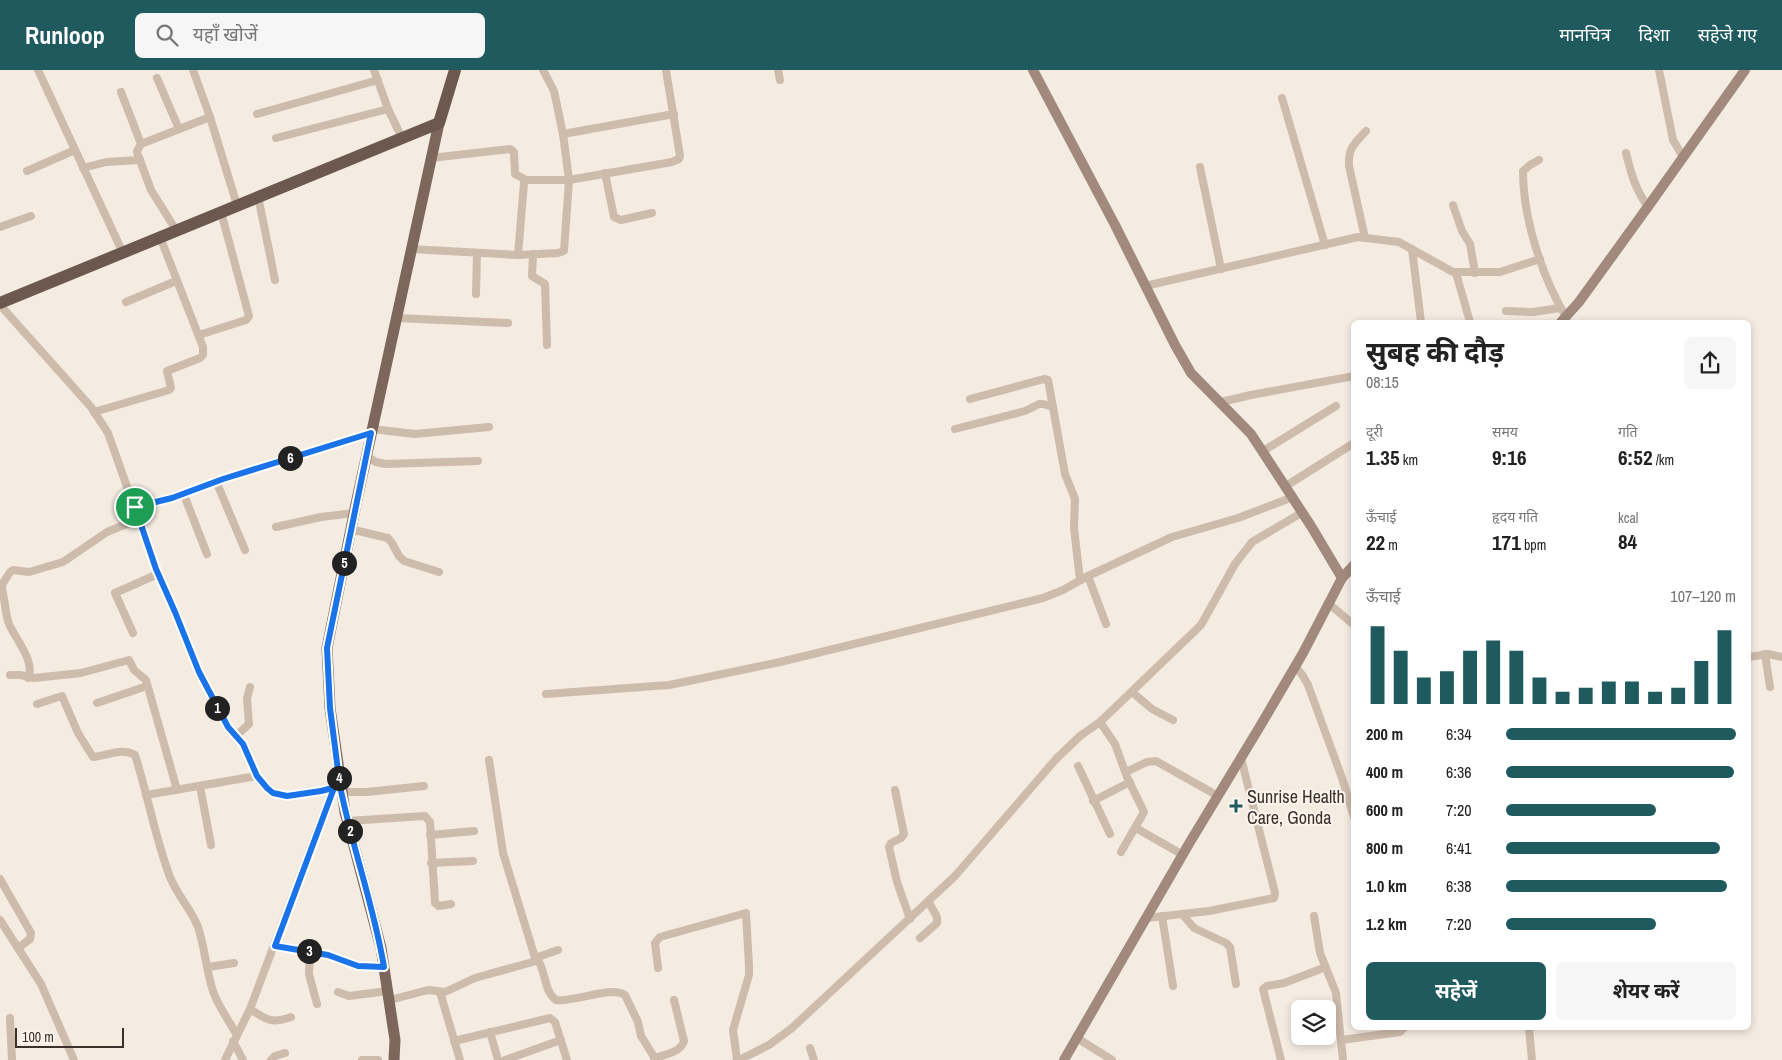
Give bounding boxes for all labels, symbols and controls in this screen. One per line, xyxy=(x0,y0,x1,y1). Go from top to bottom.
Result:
search box xyxy=(135,13,485,58)
text: Runloop xyxy=(25,19,105,51)
icon: search xyxy=(153,21,181,49)
text: यहाँ खोजें xyxy=(193,21,258,47)
text: मानचित्र xyxy=(1559,22,1611,47)
text: दिशा xyxy=(1639,22,1670,47)
text: सहेजे गए xyxy=(1698,22,1757,47)
text: सुबह की दौड़ xyxy=(1366,333,1504,371)
button: share xyxy=(1684,337,1736,389)
text: 08:15 xyxy=(1366,371,1399,393)
text: दूरी xyxy=(1366,423,1383,441)
text: समय xyxy=(1492,423,1518,441)
text: गति xyxy=(1618,423,1638,441)
text: 1.35 xyxy=(1366,443,1400,472)
text: 9:16 xyxy=(1492,443,1526,472)
text: 6:52 xyxy=(1618,443,1652,472)
pin: 6 xyxy=(278,446,302,470)
text: 6 xyxy=(287,449,294,467)
text: km xyxy=(1400,451,1418,469)
text: /km xyxy=(1652,451,1674,469)
pin xyxy=(114,486,156,528)
icon: arrive xyxy=(121,493,149,521)
text: ऊँचाई xyxy=(1366,508,1396,526)
text: हृदय गति xyxy=(1492,508,1538,526)
text: kcal xyxy=(1618,509,1638,527)
text: 84 xyxy=(1618,527,1637,556)
text: 22 xyxy=(1366,528,1385,557)
text: 171 xyxy=(1492,528,1521,557)
text: m xyxy=(1385,536,1398,554)
text: bpm xyxy=(1521,536,1546,554)
pin: 5 xyxy=(332,550,356,576)
text: 5 xyxy=(341,554,348,572)
text: ऊँचाई xyxy=(1366,585,1401,607)
text: 107–120 m xyxy=(1670,585,1736,607)
pin: 1 xyxy=(204,696,230,720)
text: 1 xyxy=(214,699,221,717)
text: 200 m xyxy=(1366,723,1403,745)
text: 6:34 xyxy=(1446,723,1472,745)
text: 400 m xyxy=(1366,761,1403,783)
text: 6:36 xyxy=(1446,761,1472,783)
pin: 4 xyxy=(326,766,352,790)
text: 4 xyxy=(336,769,343,787)
place label: Sunrise Health Care, Gonda xyxy=(1247,784,1345,830)
marker: Sunrise Health Care, Gonda xyxy=(1229,799,1243,813)
text: 600 m xyxy=(1366,799,1403,821)
text: 7:20 xyxy=(1446,799,1472,821)
pin: 2 xyxy=(338,818,362,844)
text: 2 xyxy=(347,822,354,840)
text: 800 m xyxy=(1366,837,1403,859)
text: 6:41 xyxy=(1446,837,1472,859)
text: 1.0 km xyxy=(1366,875,1407,897)
text: 6:38 xyxy=(1446,875,1472,897)
text: 1.2 km xyxy=(1366,913,1407,935)
text: 7:20 xyxy=(1446,913,1472,935)
pin: 3 xyxy=(296,938,322,964)
text: 3 xyxy=(306,942,313,960)
button: सहेजें xyxy=(1366,962,1546,1020)
button: शेयर करें xyxy=(1556,962,1736,1020)
map controls xyxy=(1291,1000,1336,1045)
button: layers xyxy=(1291,1000,1336,1045)
scale bar xyxy=(15,1025,124,1048)
text: 100 m xyxy=(22,1028,54,1046)

